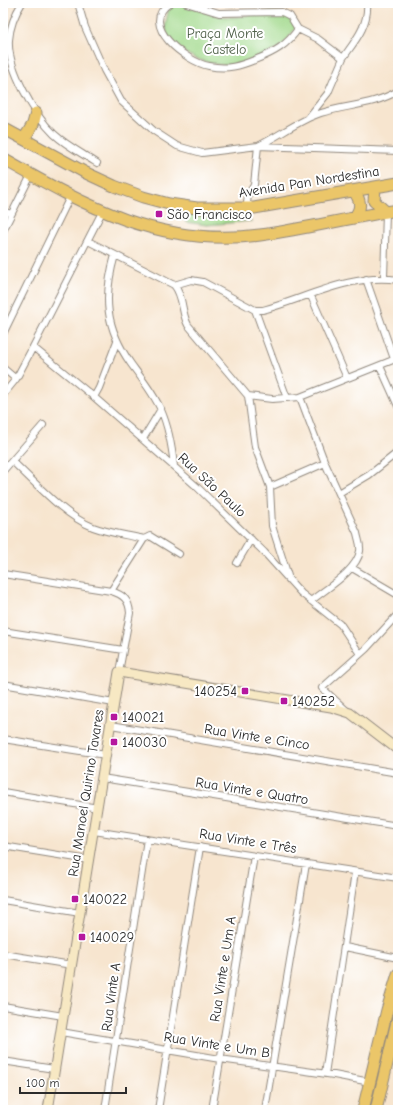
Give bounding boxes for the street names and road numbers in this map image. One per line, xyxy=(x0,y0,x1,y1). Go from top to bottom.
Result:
street label: Avenida Pan Nordestina xyxy=(238,162,380,202)
street label: Rua São Paulo xyxy=(175,449,249,521)
street label: Rua Manoel Quirino Tavares xyxy=(64,708,108,878)
street label: Rua Vinte e Cinco xyxy=(203,720,311,754)
street label: Rua Vinte e Quatro xyxy=(194,774,310,808)
street label: Rua Vinte e Três xyxy=(198,825,298,857)
street label: Rua Vinte e Um A xyxy=(206,915,240,1023)
street label: Rua Vinte A xyxy=(98,962,124,1032)
street label: Rua Vinte e Um B xyxy=(163,1028,272,1062)

